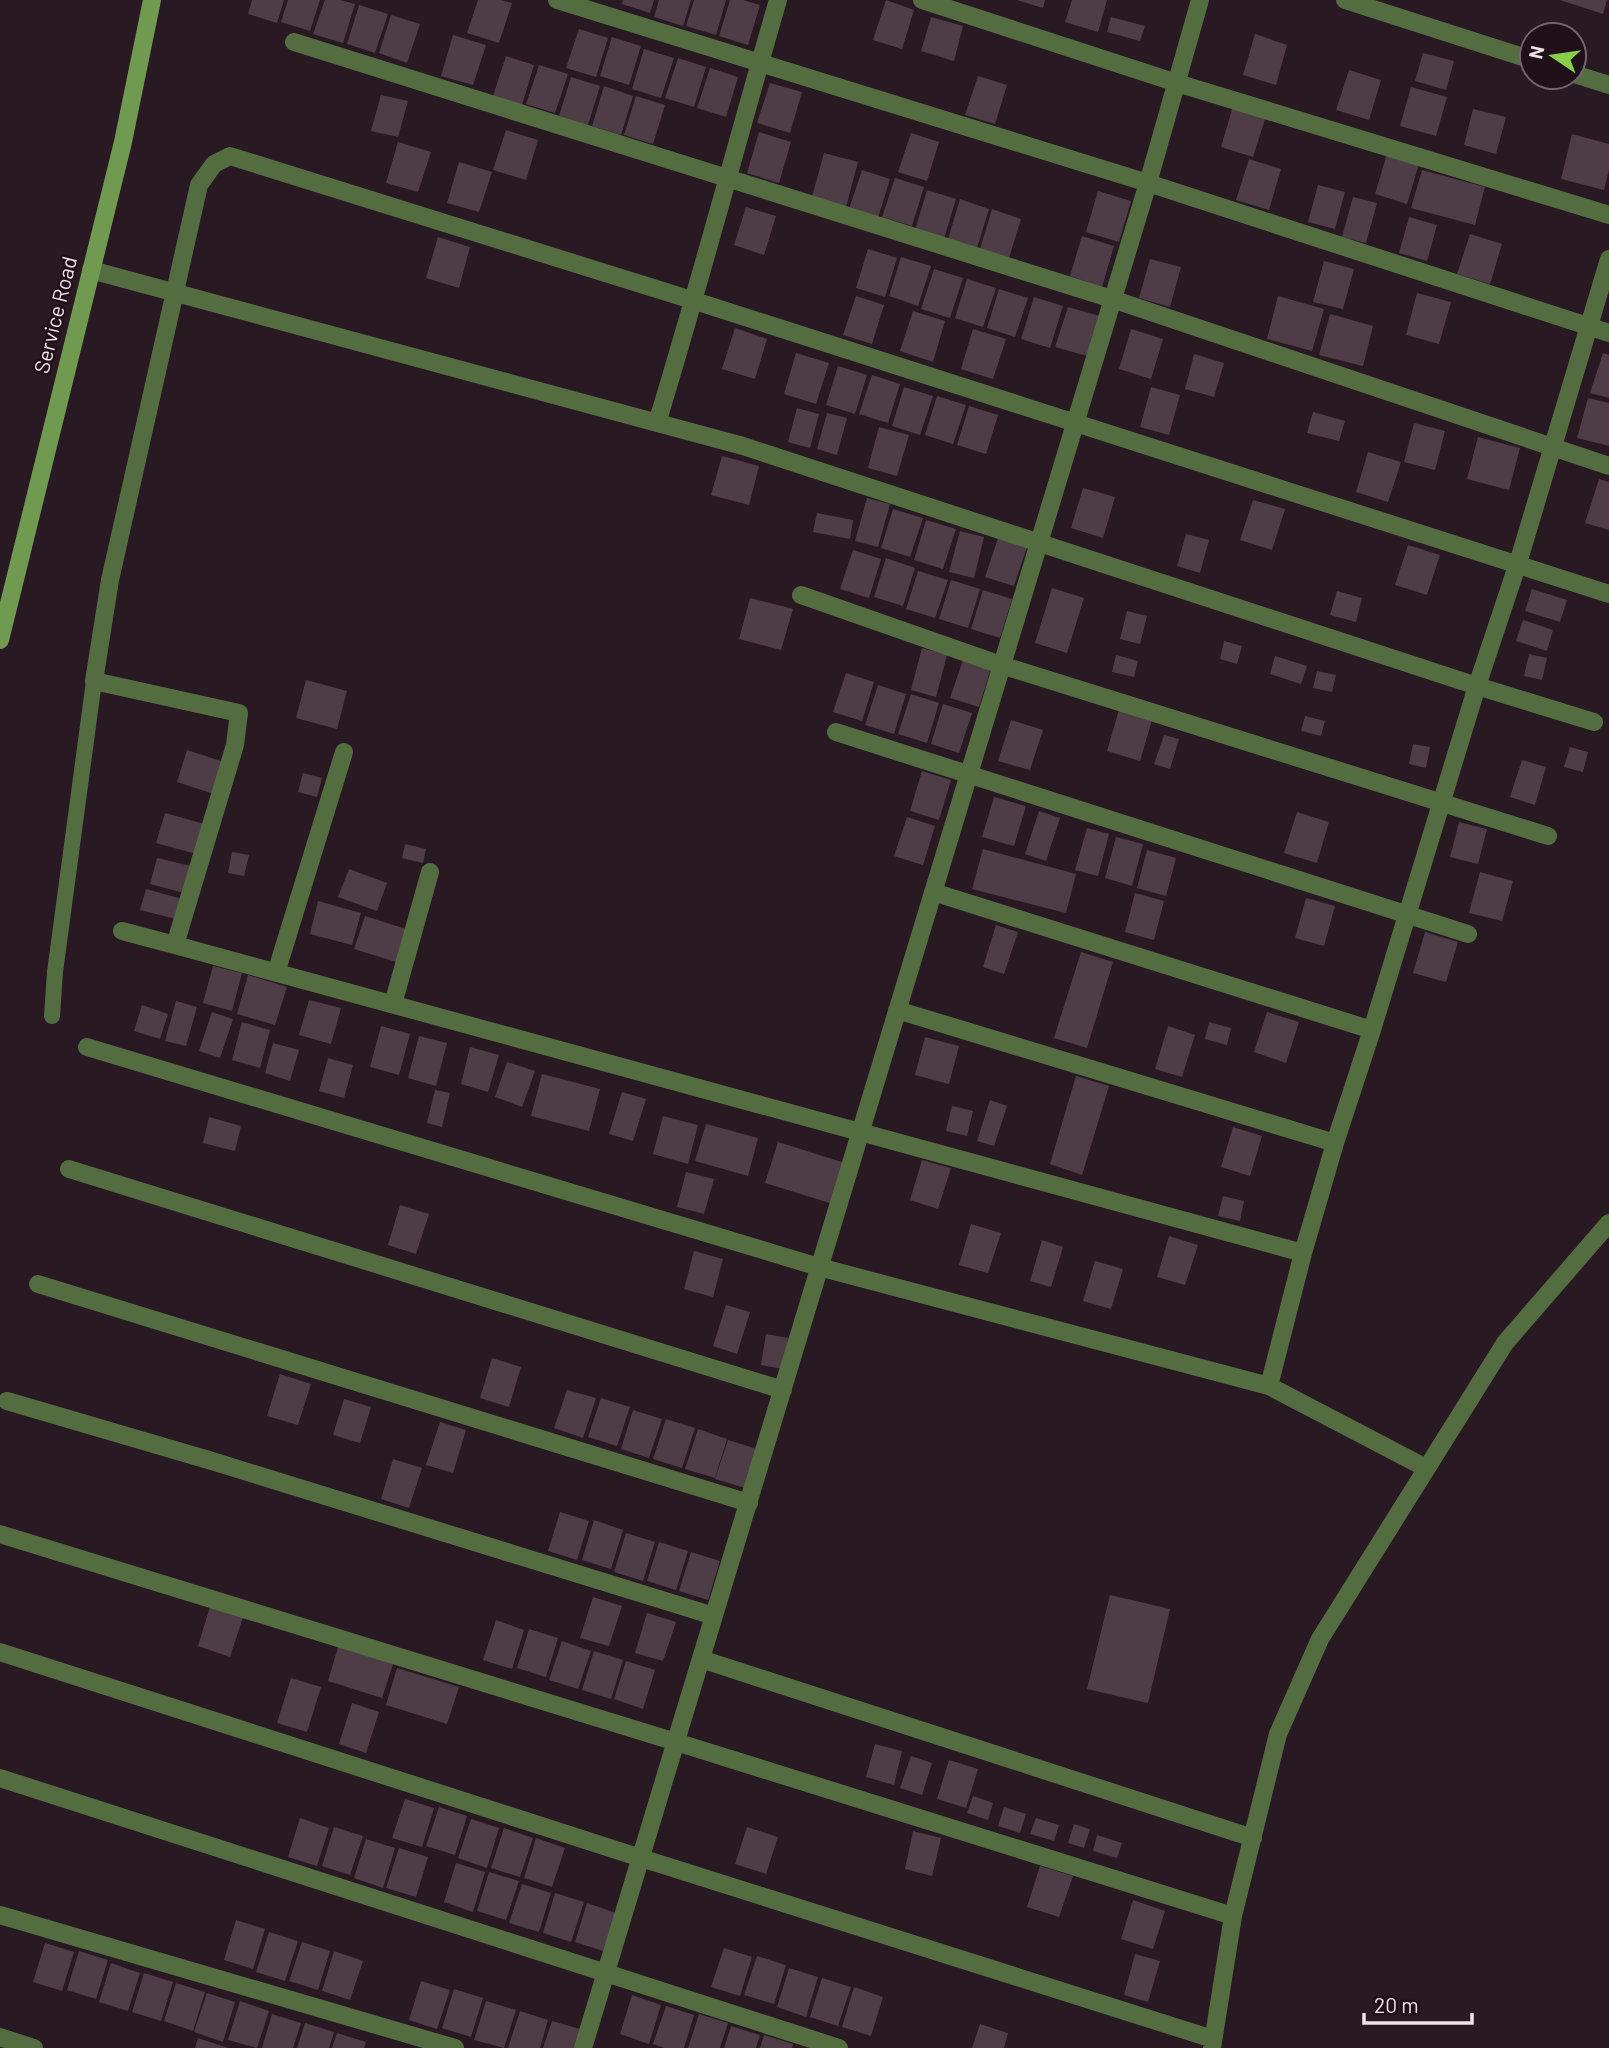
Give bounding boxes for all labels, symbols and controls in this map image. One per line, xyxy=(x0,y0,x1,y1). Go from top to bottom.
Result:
north arrow xyxy=(1518,21,1588,91)
text: N xyxy=(1523,43,1549,61)
street label: Service Road xyxy=(28,254,81,376)
scale bar xyxy=(1364,1982,1472,2026)
text: 20 m xyxy=(1374,1992,1419,2017)

